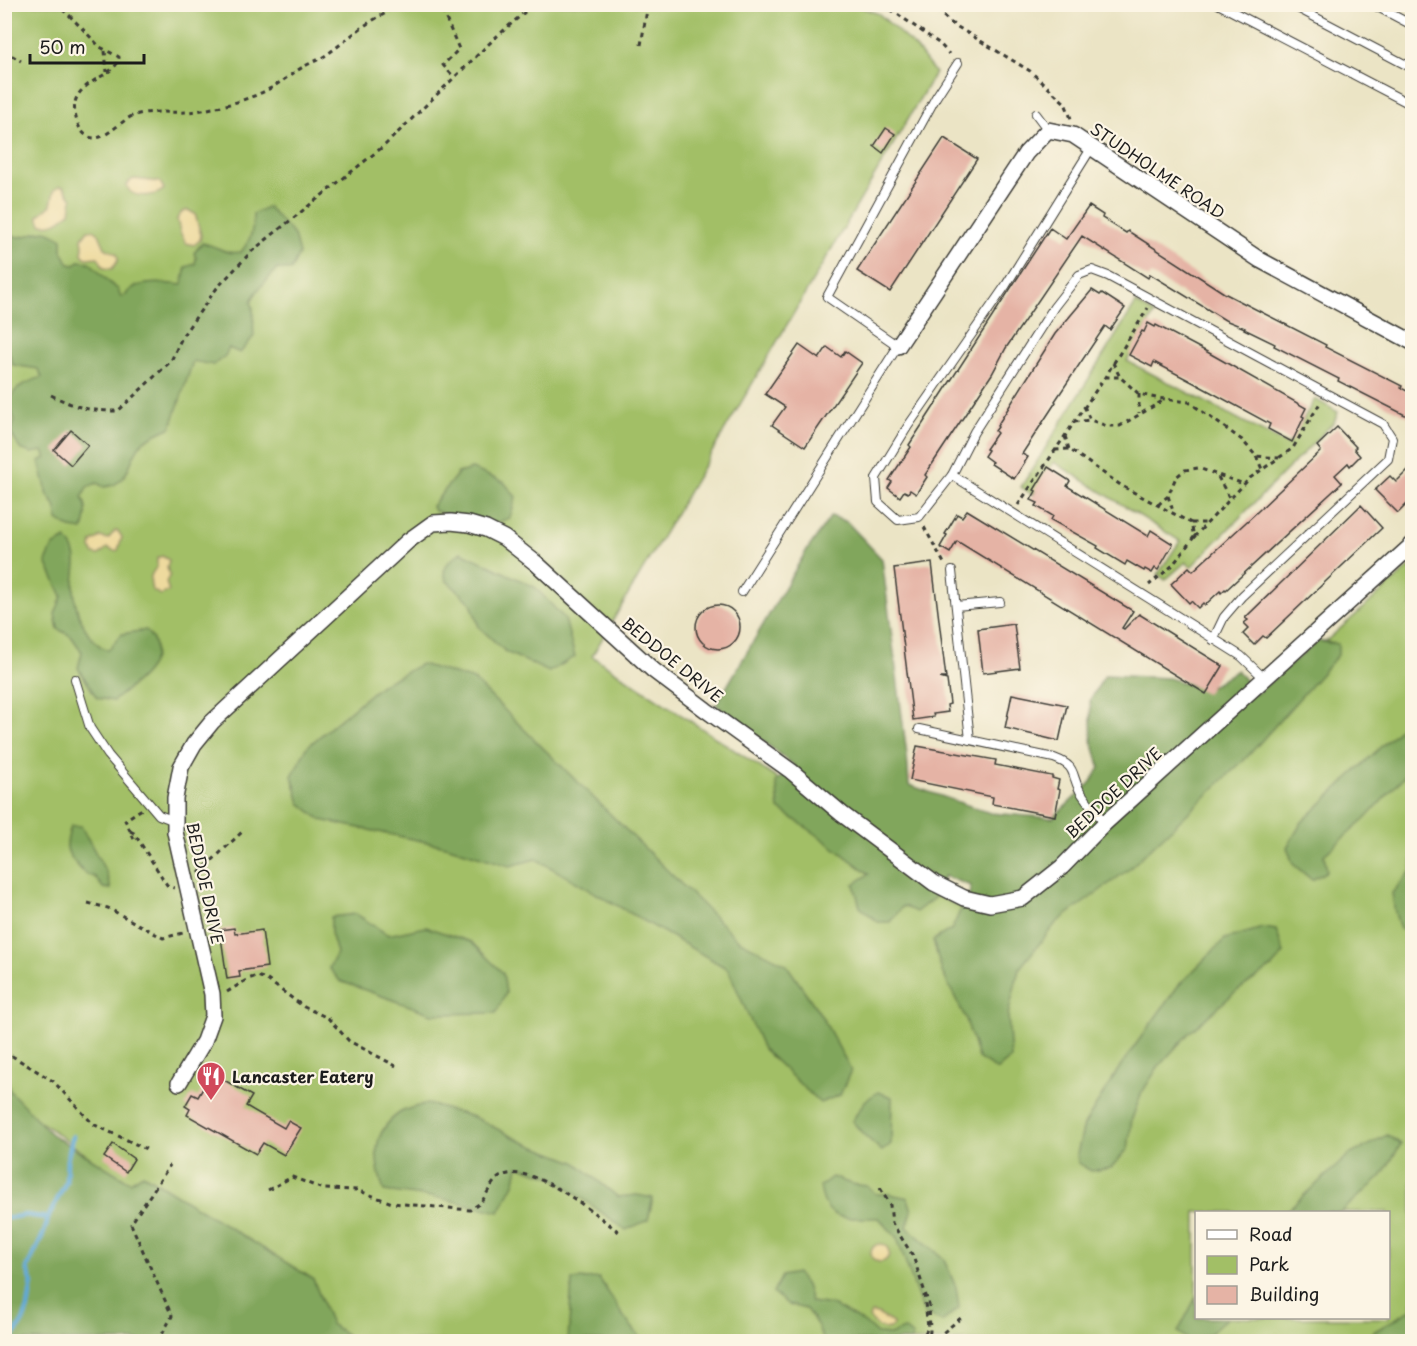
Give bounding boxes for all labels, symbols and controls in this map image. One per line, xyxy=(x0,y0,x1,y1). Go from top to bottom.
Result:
scale bar xyxy=(30,27,144,65)
text: 50 m xyxy=(39,33,86,60)
street label: STUDHOLME ROAD xyxy=(1086,116,1230,224)
street label: BEDDOE DRIVE xyxy=(617,611,729,707)
street label: BEDDOE DRIVE xyxy=(1059,741,1167,843)
street label: BEDDOE DRIVE xyxy=(181,820,231,946)
restaurant icon: Lancaster Eatery xyxy=(195,1060,227,1102)
place label: Lancaster Eatery xyxy=(232,1064,374,1088)
legend xyxy=(1195,1211,1390,1319)
text: Road xyxy=(1249,1220,1293,1247)
text: Park xyxy=(1249,1250,1289,1277)
text: Building xyxy=(1249,1280,1319,1307)

